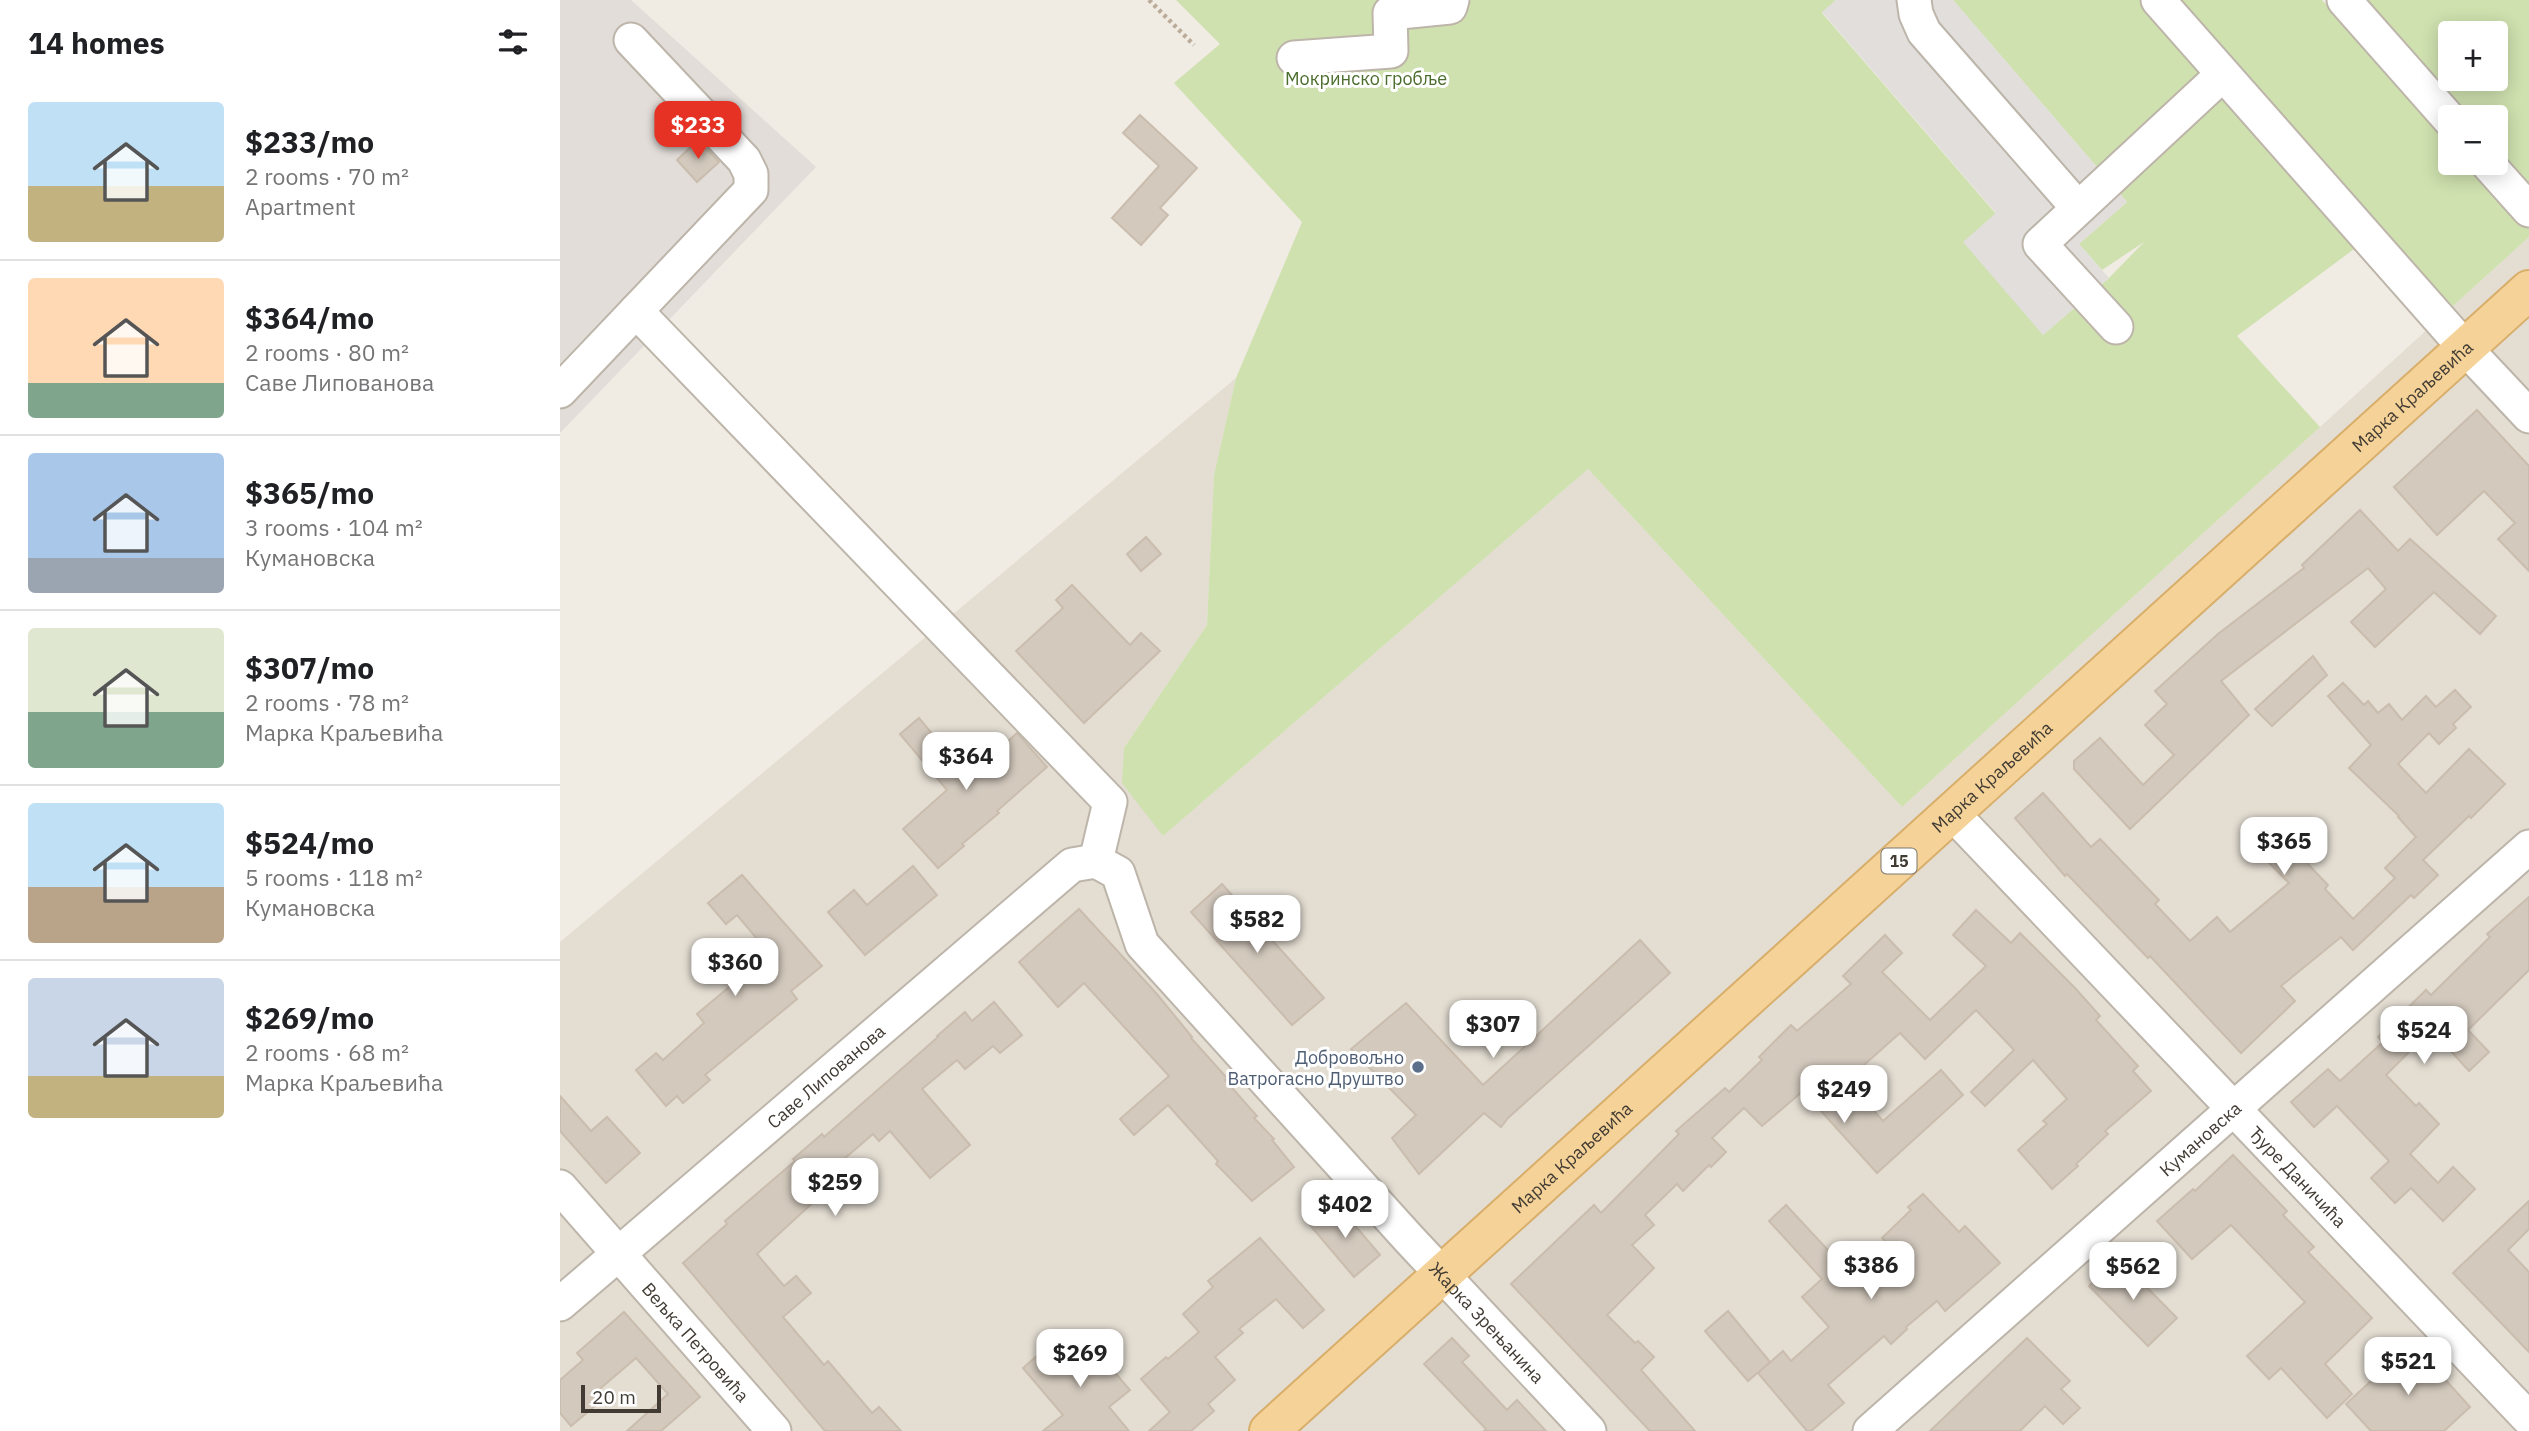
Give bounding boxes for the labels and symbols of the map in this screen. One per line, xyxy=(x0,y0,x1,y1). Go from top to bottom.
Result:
park label: Мокринско гробље xyxy=(1285,67,1447,90)
pin: $233 xyxy=(657,102,739,161)
street label: Марка Краљевића xyxy=(2347,335,2478,457)
street label: Марка Краљевића xyxy=(1926,716,2057,837)
pin: $364 xyxy=(925,732,1007,792)
pin: $365 xyxy=(2243,818,2325,877)
road number: 15 xyxy=(1882,848,1916,874)
pin: $582 xyxy=(1216,895,1298,955)
pin: $360 xyxy=(694,939,776,998)
pin: $307 xyxy=(1452,1000,1534,1060)
pin: $524 xyxy=(2383,1006,2465,1066)
street label: Саве Липованова xyxy=(762,1019,890,1133)
place label: Добровољно Ватрогасно Друштво xyxy=(1227,1046,1404,1090)
marker: Добровољно Ватрогасно Друштво xyxy=(1410,1059,1426,1075)
pin: $249 xyxy=(1803,1066,1885,1125)
street label: Марка Краљевића xyxy=(1506,1096,1637,1218)
street label: Кумановска xyxy=(2154,1096,2246,1181)
street label: Ђуре Даничића xyxy=(2244,1121,2352,1232)
pin: $259 xyxy=(794,1158,876,1218)
pin: $402 xyxy=(1304,1180,1386,1240)
pin: $386 xyxy=(1830,1242,1912,1301)
pin: $562 xyxy=(2092,1242,2174,1302)
street label: Жарка Зрењанина xyxy=(1425,1257,1550,1388)
street label: Вељка Петровића xyxy=(637,1277,755,1407)
pin: $269 xyxy=(1039,1330,1121,1389)
pin: $521 xyxy=(2367,1338,2449,1397)
scale bar xyxy=(581,1382,662,1414)

